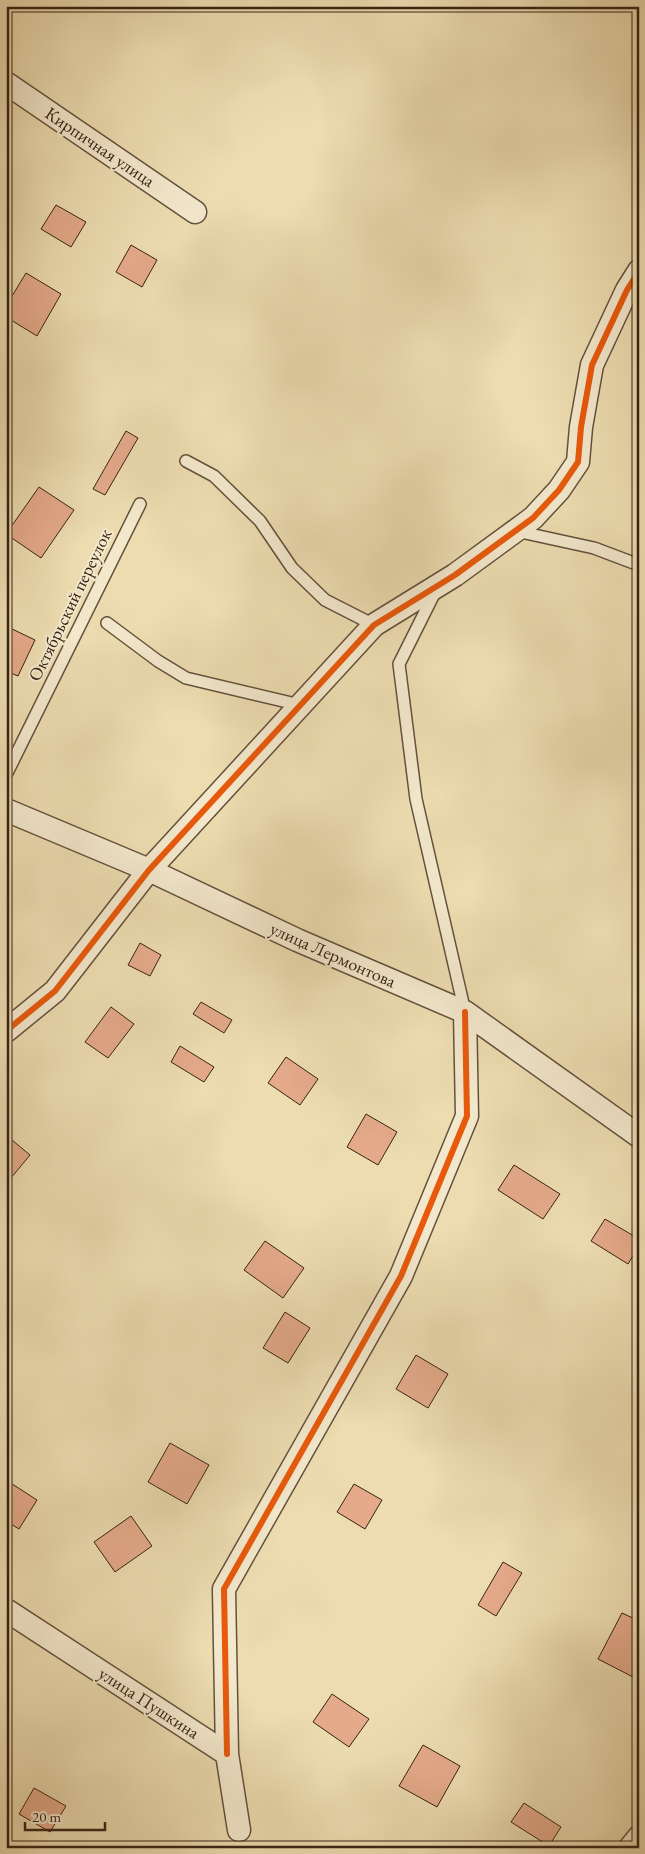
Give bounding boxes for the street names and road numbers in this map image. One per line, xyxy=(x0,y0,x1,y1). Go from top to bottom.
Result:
street label: Кирпичная улица xyxy=(41,101,160,192)
street label: Октябрьский переулок xyxy=(23,524,117,685)
street label: улица Лермонтова xyxy=(267,917,400,993)
street label: улица Пушкина xyxy=(95,1661,205,1744)

